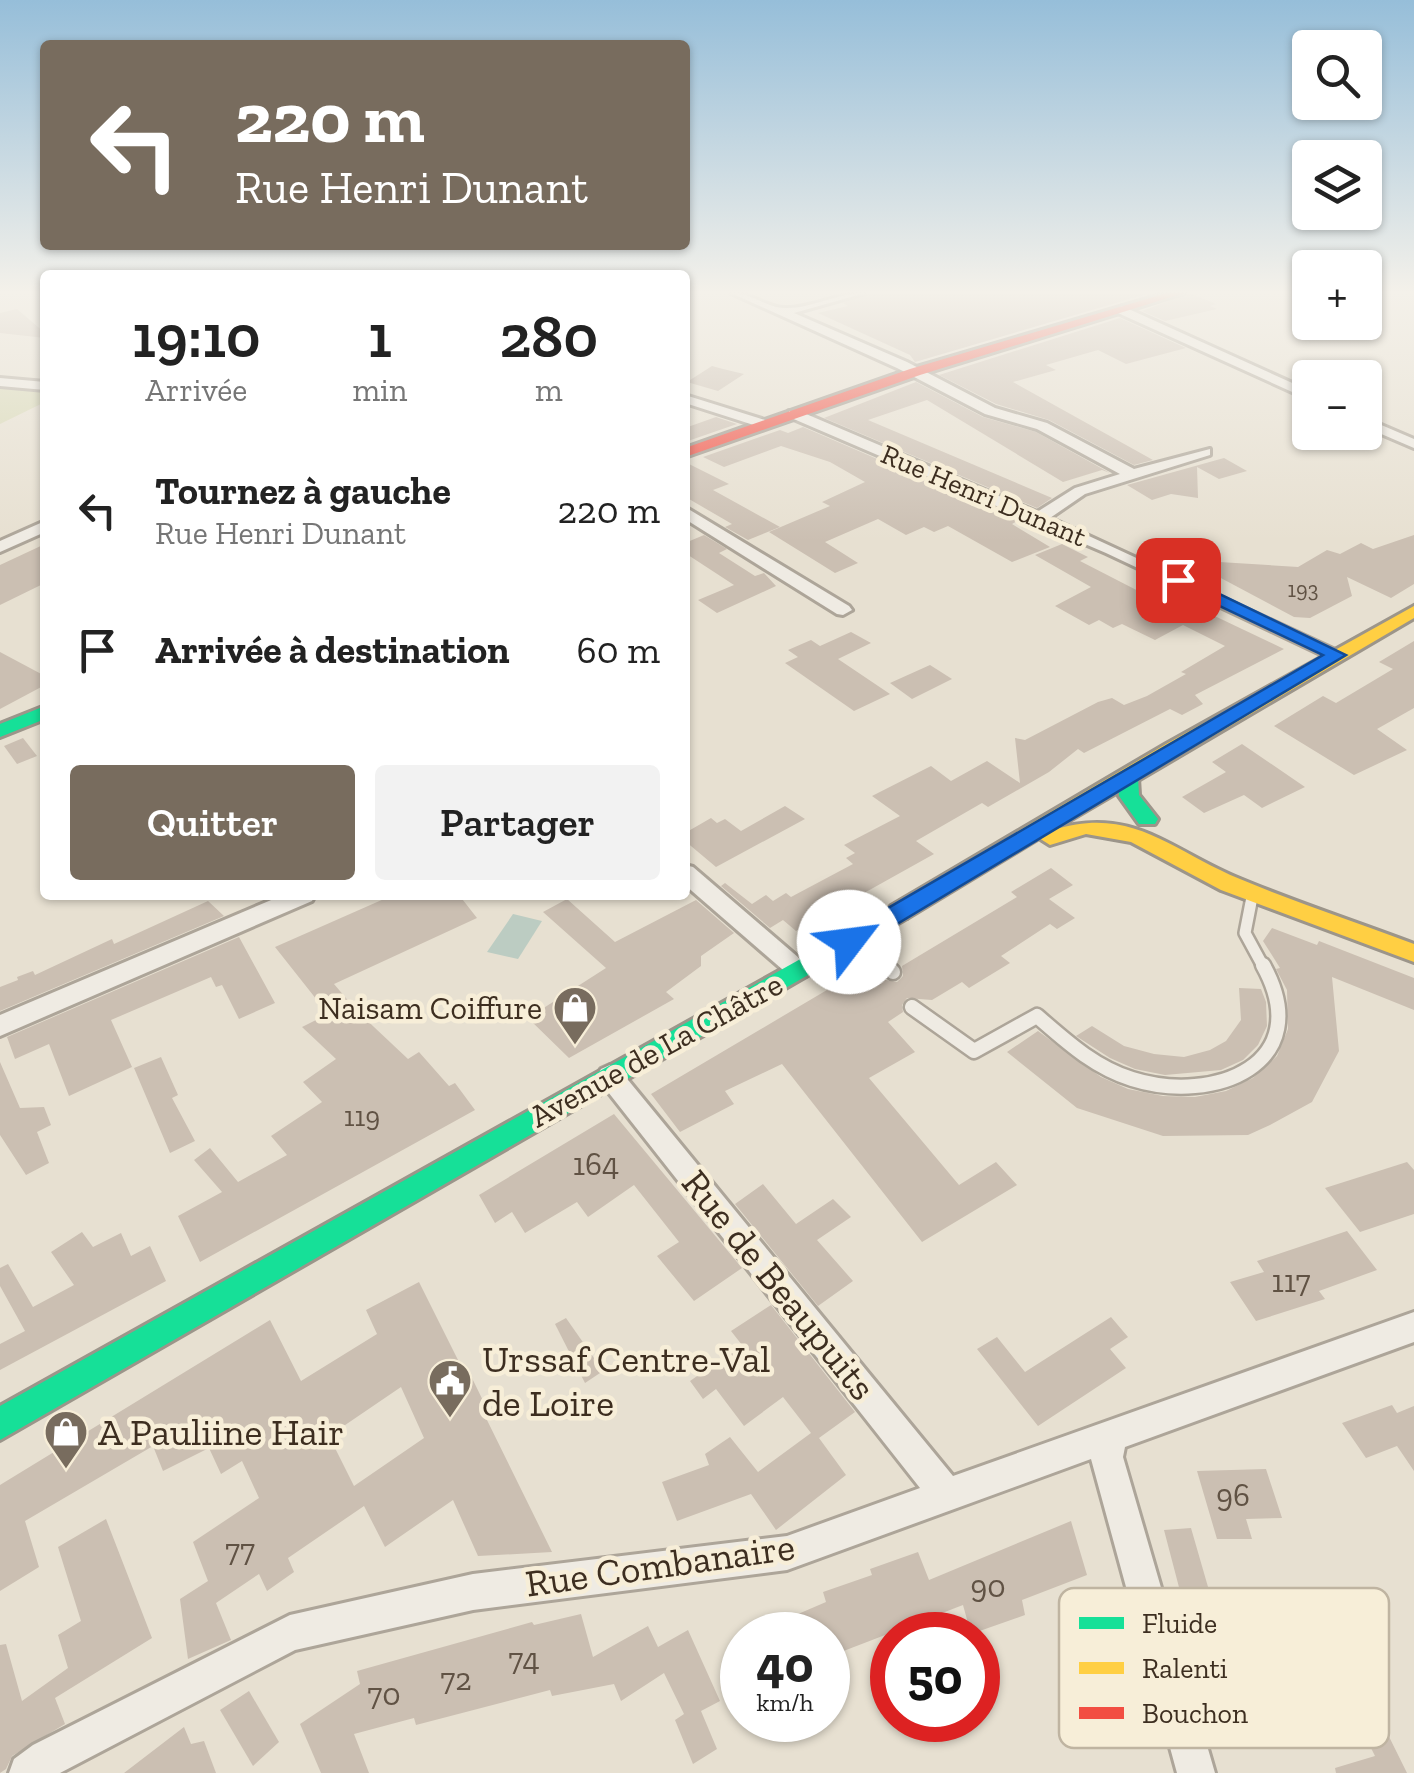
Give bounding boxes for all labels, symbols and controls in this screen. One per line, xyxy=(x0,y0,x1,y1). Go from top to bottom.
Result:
map controls xyxy=(1292,30,1382,450)
button: search xyxy=(1292,30,1382,120)
text: 220 m xyxy=(235,76,425,160)
icon: left xyxy=(70,80,200,210)
button: layers xyxy=(1292,140,1382,230)
text: Rue Henri Dunant xyxy=(235,161,588,215)
button: + xyxy=(1292,250,1382,340)
text: 19:10 xyxy=(132,300,261,372)
text: 1 xyxy=(368,300,392,372)
text: 280 xyxy=(499,300,598,372)
button: − xyxy=(1292,360,1382,450)
text: Arrivée xyxy=(145,371,247,409)
text: min xyxy=(353,371,407,409)
text: m xyxy=(535,371,563,409)
street label: Rue Henri Dunant xyxy=(876,437,1092,554)
text: Tournez à gauche xyxy=(155,468,451,514)
icon: left xyxy=(70,483,125,538)
text: 220 m xyxy=(558,487,660,533)
text: Rue Henri Dunant xyxy=(155,514,406,552)
pin xyxy=(1136,538,1221,623)
icon: arrive xyxy=(1151,553,1206,608)
house number: 193 xyxy=(1288,576,1318,603)
icon: arrive xyxy=(70,623,125,678)
text: Arrivée à destination xyxy=(155,627,510,673)
text: 60 m xyxy=(577,627,660,673)
button: Quitter xyxy=(70,765,355,880)
button: Partager xyxy=(375,765,660,880)
position arrow xyxy=(797,890,901,994)
street label: Avenue de La Châtre xyxy=(523,965,789,1135)
shop icon: Naisam Coiffure xyxy=(552,985,598,1046)
place label: Naisam Coiffure xyxy=(318,989,542,1027)
house number: 119 xyxy=(344,1100,380,1133)
house number: 164 xyxy=(573,1145,619,1183)
street label: Rue de Beaupuits xyxy=(672,1161,886,1409)
house number: 117 xyxy=(1271,1262,1311,1300)
place label: Urssaf Centre-Val de Loire xyxy=(482,1336,770,1426)
public building icon: Urssaf Centre-Val de Loire xyxy=(427,1358,473,1419)
shop icon: A Pauliine Hair xyxy=(43,1409,89,1470)
place label: A Pauliine Hair xyxy=(98,1409,344,1455)
house number: 96 xyxy=(1216,1476,1250,1514)
street label: Rue Combanaire xyxy=(522,1523,798,1607)
house number: 77 xyxy=(225,1531,255,1569)
house number: 90 xyxy=(970,1567,1006,1605)
legend xyxy=(1059,1588,1389,1748)
text: Fluide xyxy=(1142,1607,1217,1640)
speed limit sign: 50 xyxy=(870,1612,1000,1742)
text: 40 xyxy=(756,1635,814,1695)
house number: 74 xyxy=(508,1640,540,1678)
text: Ralenti xyxy=(1142,1652,1228,1685)
house number: 72 xyxy=(440,1660,472,1698)
house number: 70 xyxy=(367,1675,401,1713)
text: km/h xyxy=(756,1687,814,1717)
text: Bouchon xyxy=(1142,1697,1248,1730)

